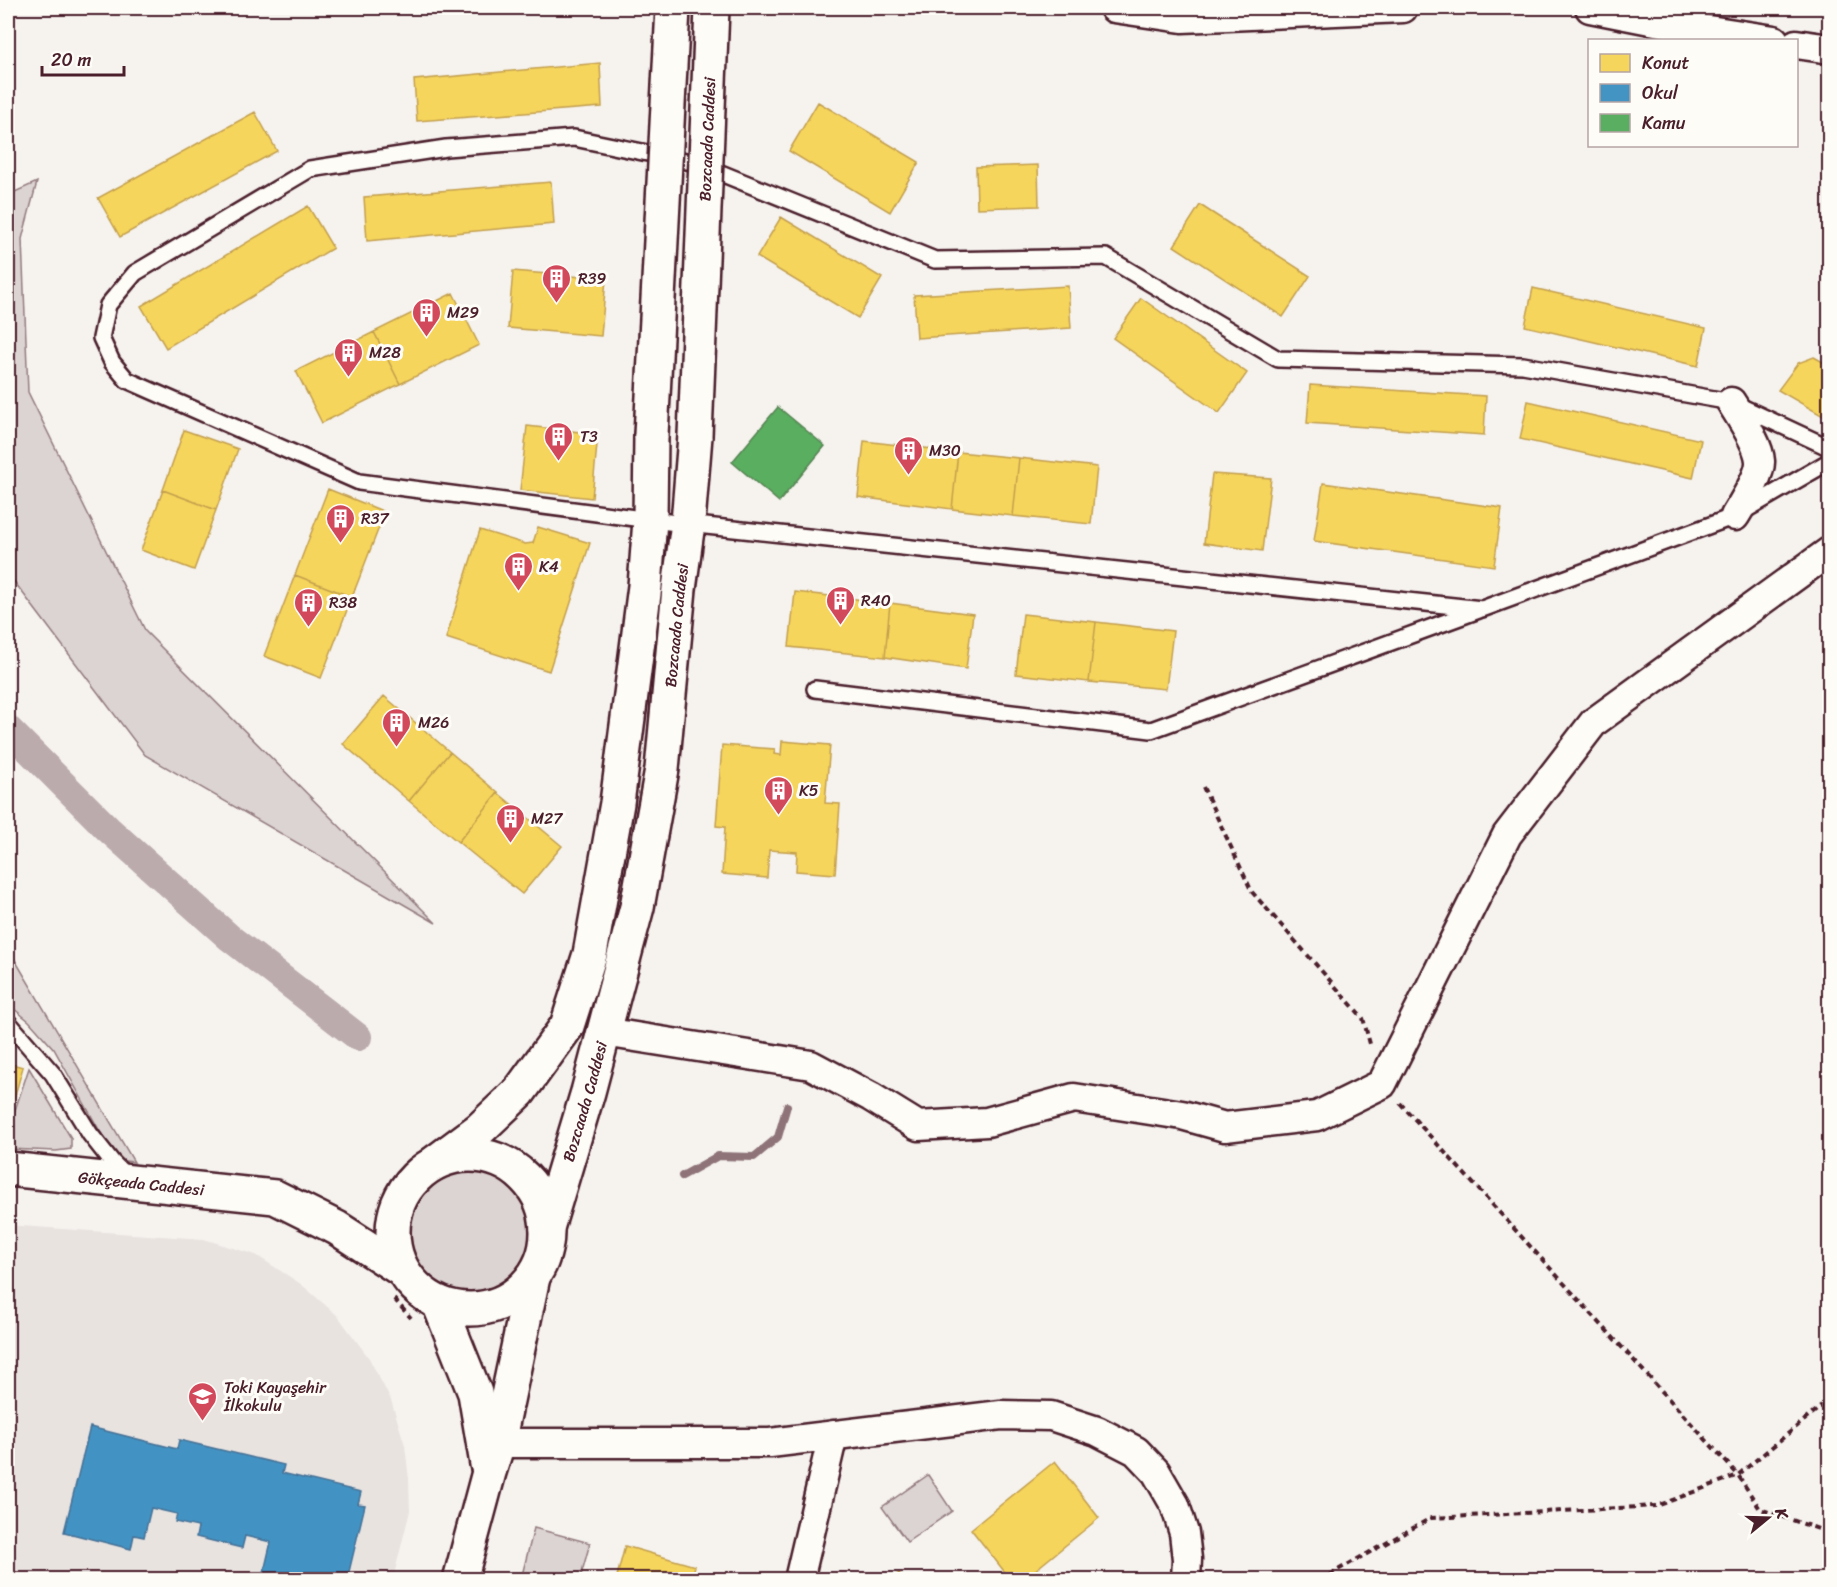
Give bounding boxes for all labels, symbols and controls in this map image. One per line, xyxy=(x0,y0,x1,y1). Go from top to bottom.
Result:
scale bar xyxy=(42,39,124,77)
legend xyxy=(1588,39,1798,147)
text: 20 m xyxy=(51,44,91,76)
text: Konut xyxy=(1642,47,1689,79)
street label: Bozcaada Caddesi xyxy=(690,76,724,202)
text: Okul xyxy=(1642,77,1679,109)
text: Kamu xyxy=(1642,107,1686,139)
building icon: R39 xyxy=(541,262,573,304)
place label: R39 xyxy=(578,264,606,293)
building icon: M29 xyxy=(410,296,442,338)
place label: M29 xyxy=(447,298,479,327)
building icon: M28 xyxy=(332,336,364,378)
place label: M28 xyxy=(369,338,401,367)
building icon: T3 xyxy=(543,420,575,462)
place label: T3 xyxy=(580,422,598,451)
building icon: M30 xyxy=(892,434,924,476)
place label: M30 xyxy=(929,436,961,465)
building icon: R37 xyxy=(324,502,356,544)
place label: R37 xyxy=(361,504,389,533)
building icon: K4 xyxy=(502,550,534,592)
place label: K4 xyxy=(539,552,559,581)
street label: Bozcaada Caddesi xyxy=(656,561,697,689)
building icon: R40 xyxy=(824,584,856,626)
building icon: R38 xyxy=(292,586,324,628)
place label: R40 xyxy=(861,586,891,615)
place label: R38 xyxy=(329,588,357,617)
building icon: M26 xyxy=(381,706,413,748)
place label: M26 xyxy=(418,708,449,737)
building icon: K5 xyxy=(762,774,794,816)
place label: K5 xyxy=(799,776,819,805)
building icon: M27 xyxy=(494,802,526,844)
place label: M27 xyxy=(531,804,563,833)
street label: Bozcaada Caddesi xyxy=(554,1038,616,1165)
street label: Gökçeada Caddesi xyxy=(77,1162,206,1205)
place label: Toki Kayaşehir İlkokulu xyxy=(223,1373,327,1420)
school or university icon: Toki Kayaşehir İlkokulu xyxy=(187,1380,219,1422)
north arrow xyxy=(1738,1488,1798,1548)
text: K xyxy=(1766,1503,1797,1524)

